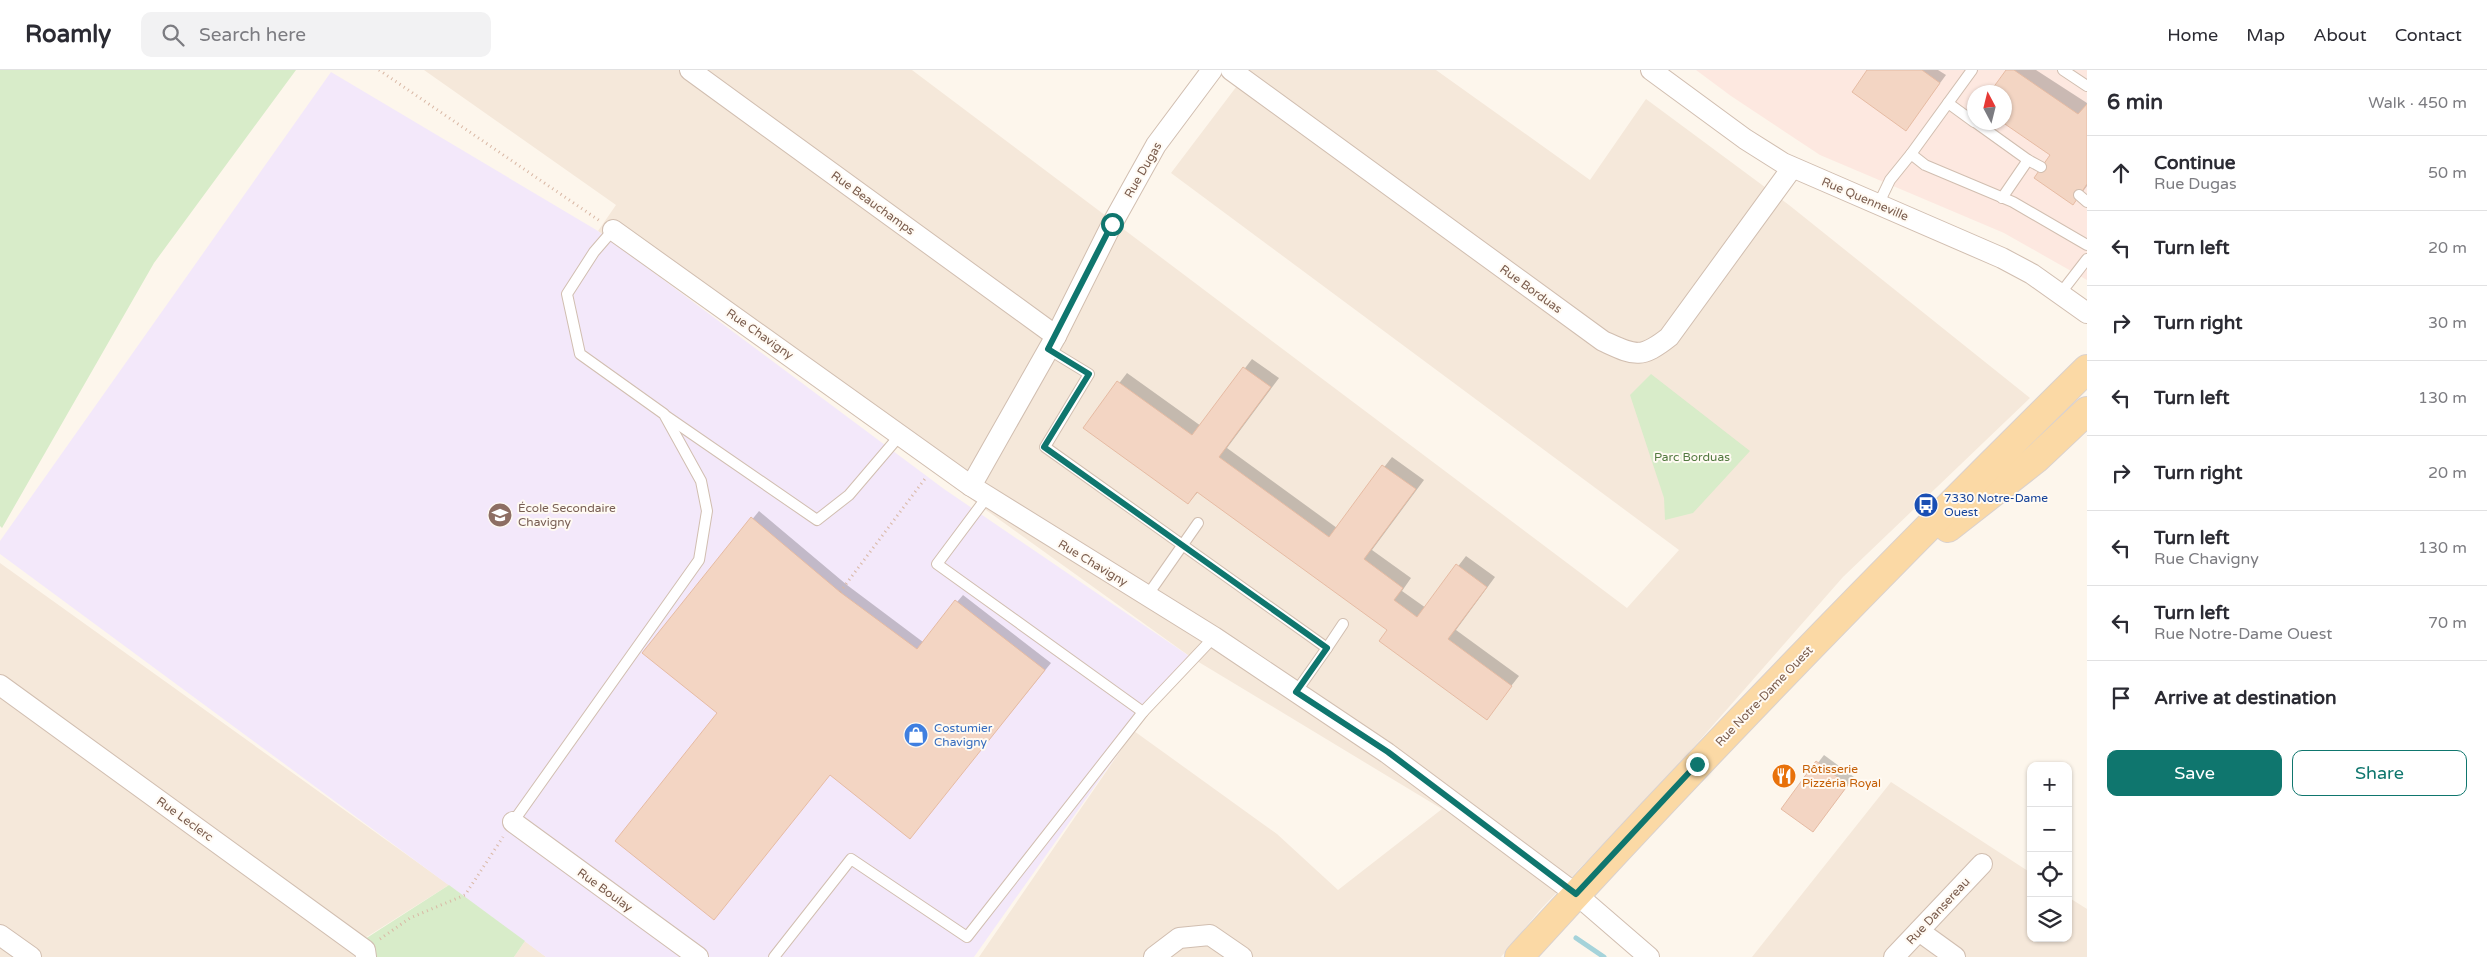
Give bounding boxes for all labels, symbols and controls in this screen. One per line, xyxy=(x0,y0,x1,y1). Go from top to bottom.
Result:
search box xyxy=(141,12,491,57)
text: Roamly xyxy=(25,20,111,49)
icon: search xyxy=(159,21,187,49)
text: Search here xyxy=(199,24,306,46)
text: Home xyxy=(2167,24,2218,46)
text: Map xyxy=(2246,24,2285,46)
text: About xyxy=(2313,24,2367,46)
text: Contact xyxy=(2395,24,2462,46)
north arrow xyxy=(1967,85,2012,130)
text: 6 min xyxy=(2107,90,2163,115)
text: Walk · 450 m xyxy=(2368,93,2467,113)
street label: Rue Dugas xyxy=(1121,139,1165,200)
text: Continue xyxy=(2154,152,2236,174)
icon: ahead xyxy=(2107,159,2135,187)
text: 50 m xyxy=(2428,163,2467,183)
street label: Rue Beauchamps xyxy=(829,168,918,238)
street label: Rue Quenneville xyxy=(1819,174,1911,224)
text: Rue Dugas xyxy=(2154,174,2237,194)
route start xyxy=(1101,213,1124,236)
icon: left xyxy=(2107,234,2135,262)
text: Turn left xyxy=(2154,237,2230,259)
text: 20 m xyxy=(2428,238,2467,258)
street label: Rue Borduas xyxy=(1497,262,1565,316)
street label: Rue Chavigny xyxy=(724,306,797,363)
icon: right xyxy=(2107,309,2135,337)
text: Turn right xyxy=(2154,312,2242,334)
text: 30 m xyxy=(2428,313,2467,333)
icon: left xyxy=(2107,384,2135,412)
text: Turn left xyxy=(2154,387,2230,409)
text: 130 m xyxy=(2418,388,2467,408)
park label: Parc Borduas xyxy=(1654,450,1730,464)
icon: right xyxy=(2107,459,2135,487)
text: Turn right xyxy=(2154,462,2242,484)
text: 20 m xyxy=(2428,463,2467,483)
place label: 7330 Notre-Dame Ouest xyxy=(1944,491,2048,519)
bus stop icon: 7330 Notre-Dame Ouest xyxy=(1913,492,1939,518)
place label: École Secondaire Chavigny xyxy=(518,501,616,529)
school or university icon: École Secondaire Chavigny xyxy=(487,502,513,528)
text: Turn left xyxy=(2154,527,2230,549)
icon: left xyxy=(2107,534,2135,562)
street label: Rue Chavigny xyxy=(1056,537,1131,590)
text: 130 m xyxy=(2418,538,2467,558)
text: Rue Chavigny xyxy=(2154,549,2259,569)
text: Turn left xyxy=(2154,602,2230,624)
icon: left xyxy=(2107,609,2135,637)
text: 70 m xyxy=(2428,613,2467,633)
text: Rue Notre-Dame Ouest xyxy=(2154,624,2332,644)
street label: Rue Notre-Dame Ouest xyxy=(1712,643,1816,749)
icon: arrive xyxy=(2107,684,2135,712)
text: Arrive at destination xyxy=(2154,687,2337,709)
place label: Costumier Chavigny xyxy=(934,721,993,749)
shop icon: Costumier Chavigny xyxy=(903,722,929,748)
button: Save xyxy=(2107,750,2282,796)
button: Share xyxy=(2292,750,2467,796)
route end xyxy=(1686,753,1709,776)
place label: Rôtisserie Pizzéria Royal xyxy=(1802,762,1881,790)
map controls xyxy=(2027,762,2072,942)
button: + xyxy=(2027,762,2072,807)
restaurant icon: Rôtisserie Pizzéria Royal xyxy=(1771,763,1797,789)
street label: Rue Leclerc xyxy=(154,794,216,844)
button: − xyxy=(2027,807,2072,852)
button: locate xyxy=(2027,852,2072,897)
street label: Rue Boulay xyxy=(575,865,636,915)
street label: Rue Dansereau xyxy=(1903,875,1973,947)
button: layers xyxy=(2027,897,2072,942)

